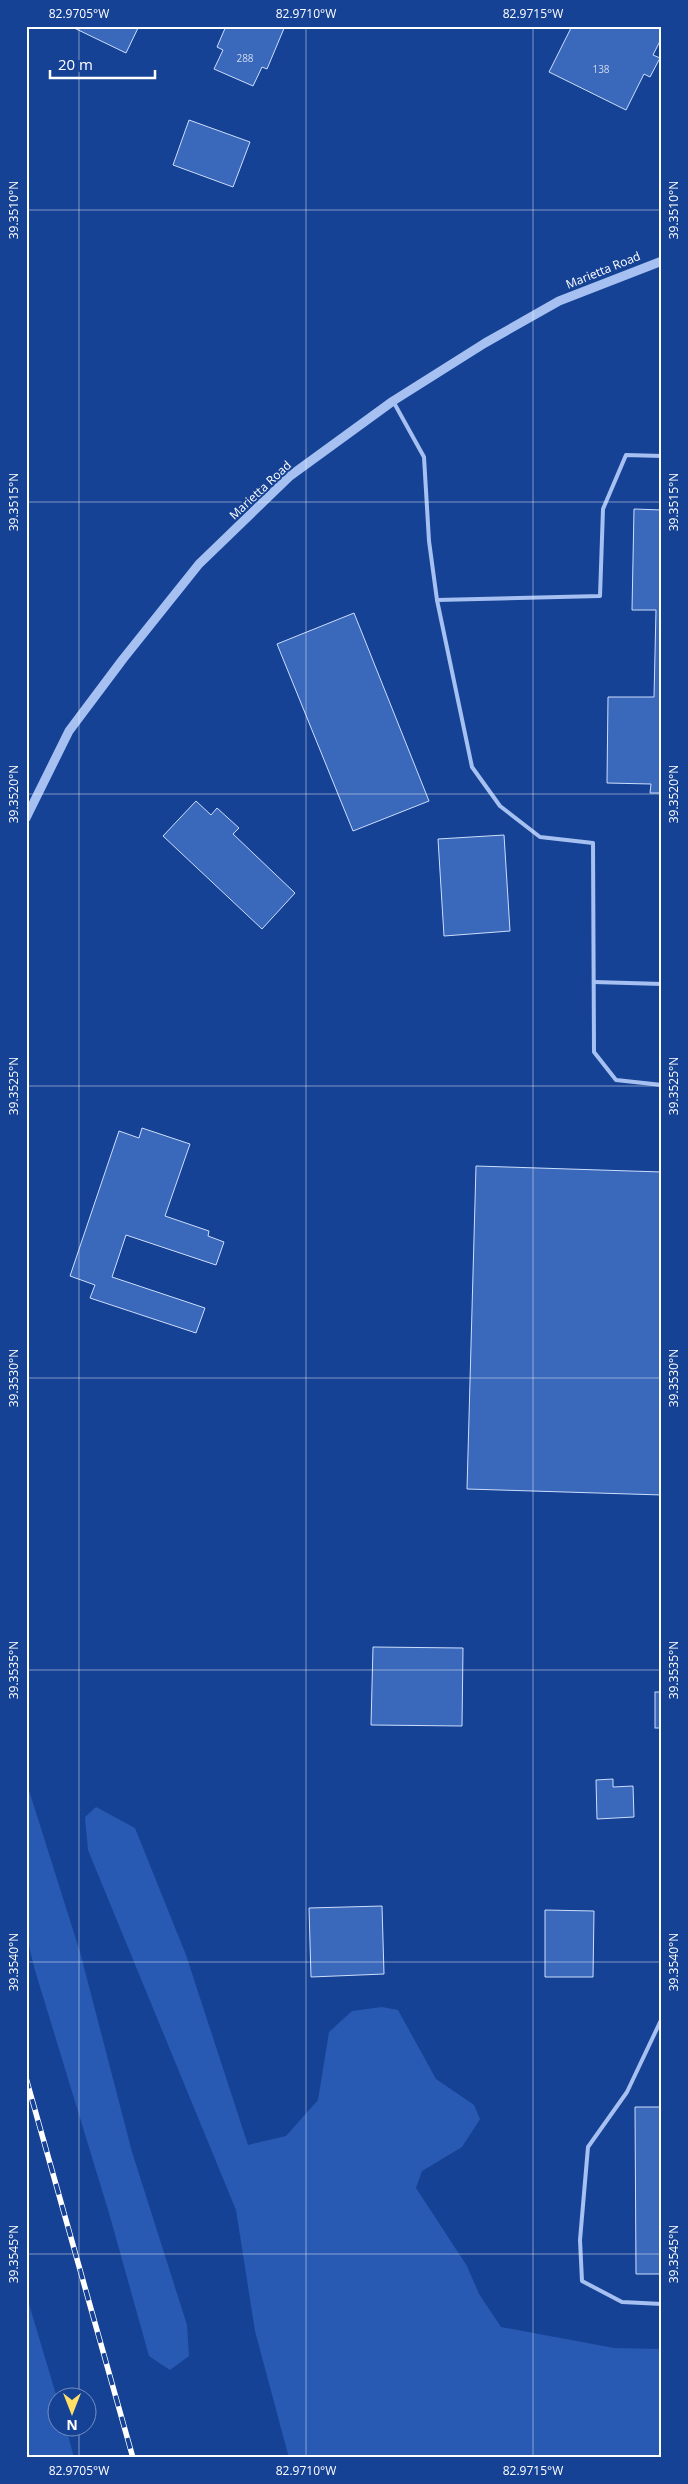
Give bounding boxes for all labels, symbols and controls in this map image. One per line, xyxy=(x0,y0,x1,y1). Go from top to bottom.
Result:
text: 82.9705°W xyxy=(49,5,109,22)
text: 82.9710°W xyxy=(276,5,336,22)
text: 82.9715°W xyxy=(503,5,563,22)
scale bar xyxy=(50,48,155,80)
house number: 288 xyxy=(236,51,254,65)
text: 20 m xyxy=(58,54,93,74)
house number: 138 xyxy=(592,62,610,76)
text: 39.3510°N xyxy=(5,181,22,239)
text: 39.3510°N xyxy=(665,181,682,239)
street label: Marietta Road xyxy=(563,247,643,293)
street label: Marietta Road xyxy=(225,457,295,523)
text: 39.3515°N xyxy=(5,473,22,531)
text: 39.3515°N xyxy=(665,473,682,531)
text: 39.3520°N xyxy=(5,765,22,823)
text: 39.3520°N xyxy=(665,765,682,823)
text: 39.3525°N xyxy=(5,1057,22,1115)
text: 39.3525°N xyxy=(665,1057,682,1115)
text: 39.3530°N xyxy=(5,1349,22,1407)
text: 39.3530°N xyxy=(665,1349,682,1407)
text: 39.3535°N xyxy=(5,1641,22,1699)
text: 39.3535°N xyxy=(665,1641,682,1699)
text: 39.3540°N xyxy=(5,1933,22,1991)
text: 39.3540°N xyxy=(665,1933,682,1991)
text: 39.3545°N xyxy=(5,2225,22,2283)
text: 39.3545°N xyxy=(665,2225,682,2283)
north arrow xyxy=(48,2386,98,2436)
text: N xyxy=(66,2416,78,2435)
text: 82.9705°W xyxy=(49,2462,109,2479)
text: 82.9710°W xyxy=(276,2462,336,2479)
text: 82.9715°W xyxy=(503,2462,563,2479)

